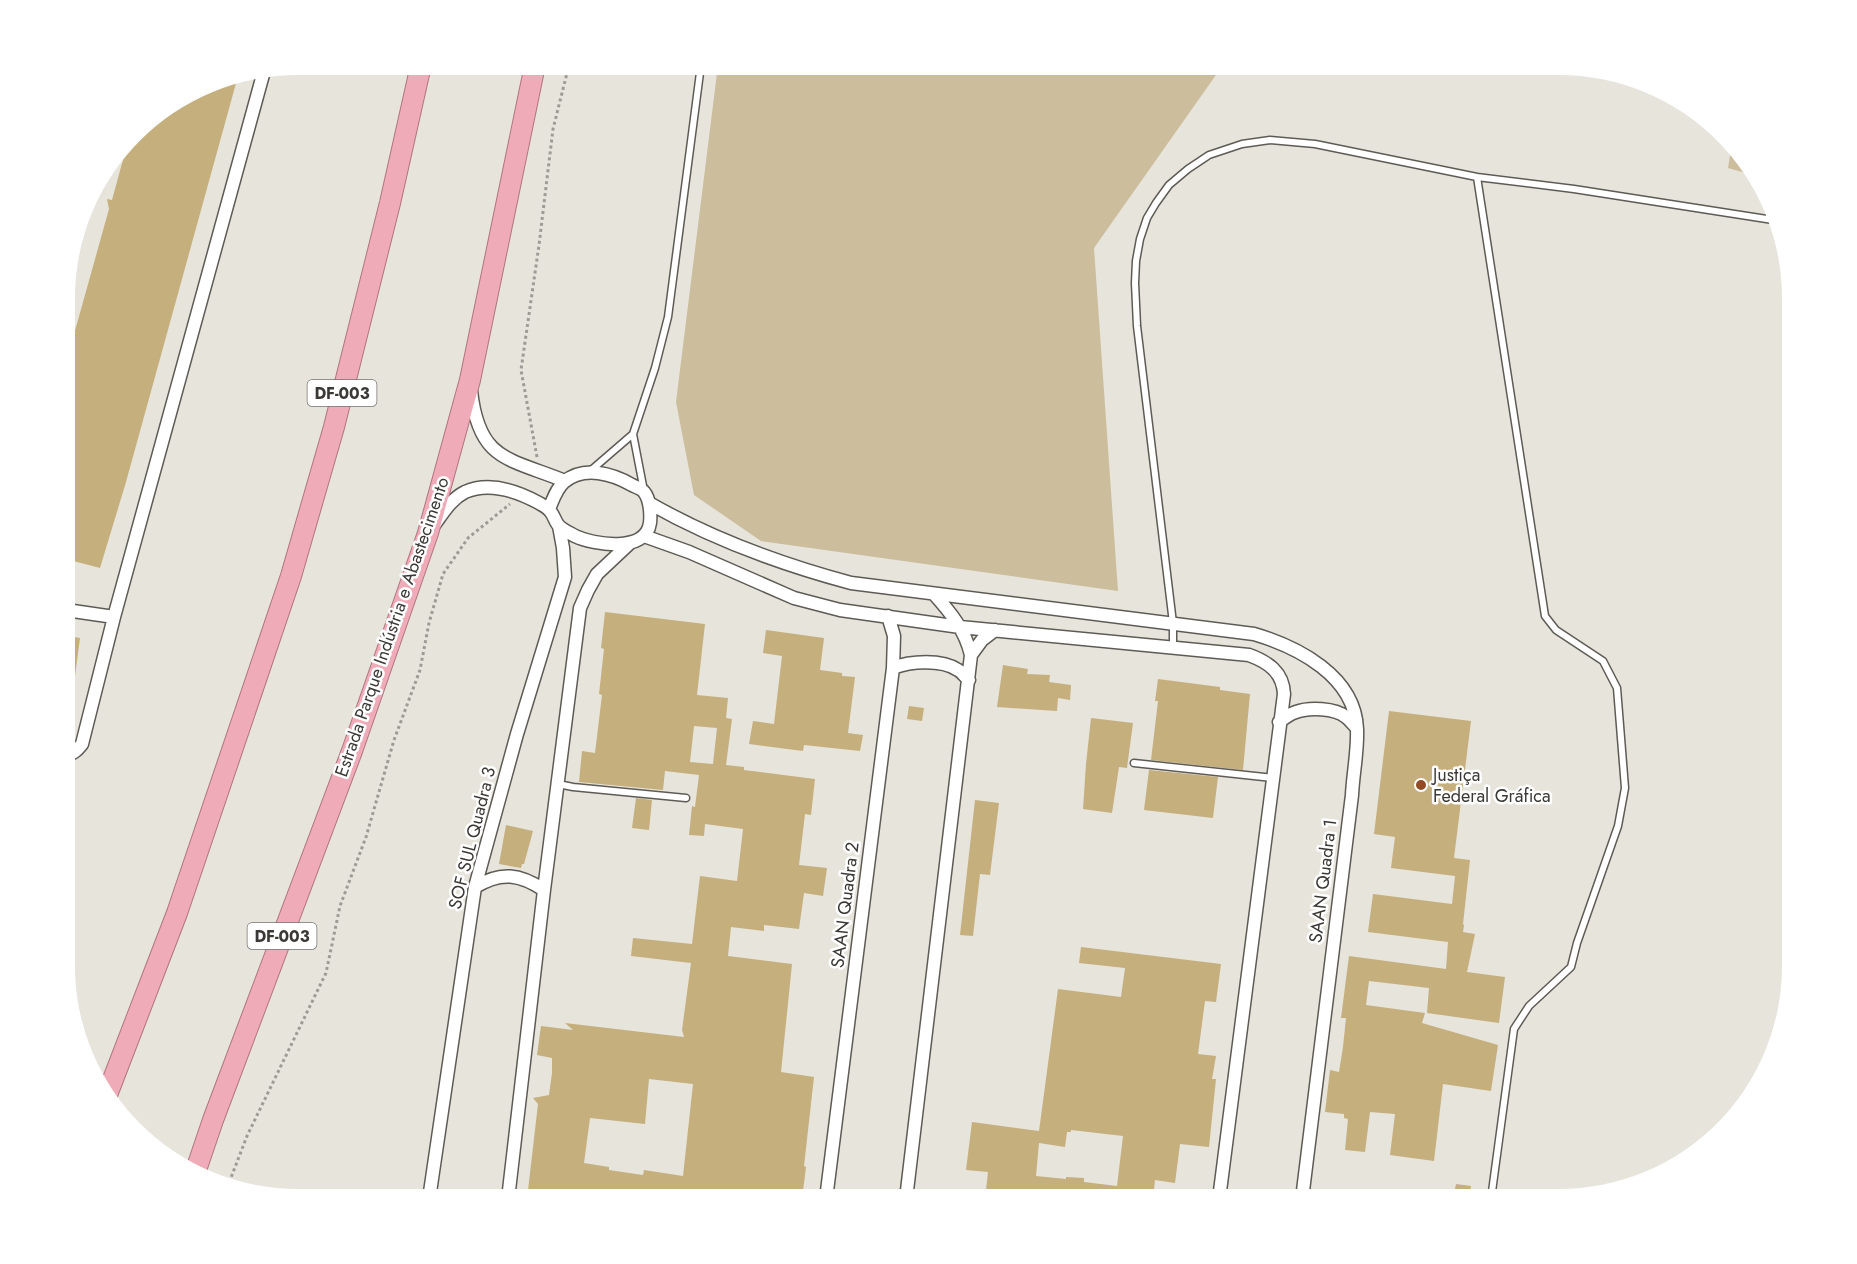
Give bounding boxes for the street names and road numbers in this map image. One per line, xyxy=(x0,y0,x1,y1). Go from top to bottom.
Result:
road number: DF-003 xyxy=(308,380,376,406)
street label: Estrada Parque Indústria e Abastecimento xyxy=(328,473,456,780)
street label: SOF SUL Quadra 3 xyxy=(442,764,502,912)
street label: SAAN Quadra 1 xyxy=(1303,818,1343,944)
street label: SAAN Quadra 2 xyxy=(824,841,866,969)
road number: DF-003 xyxy=(248,923,316,949)

